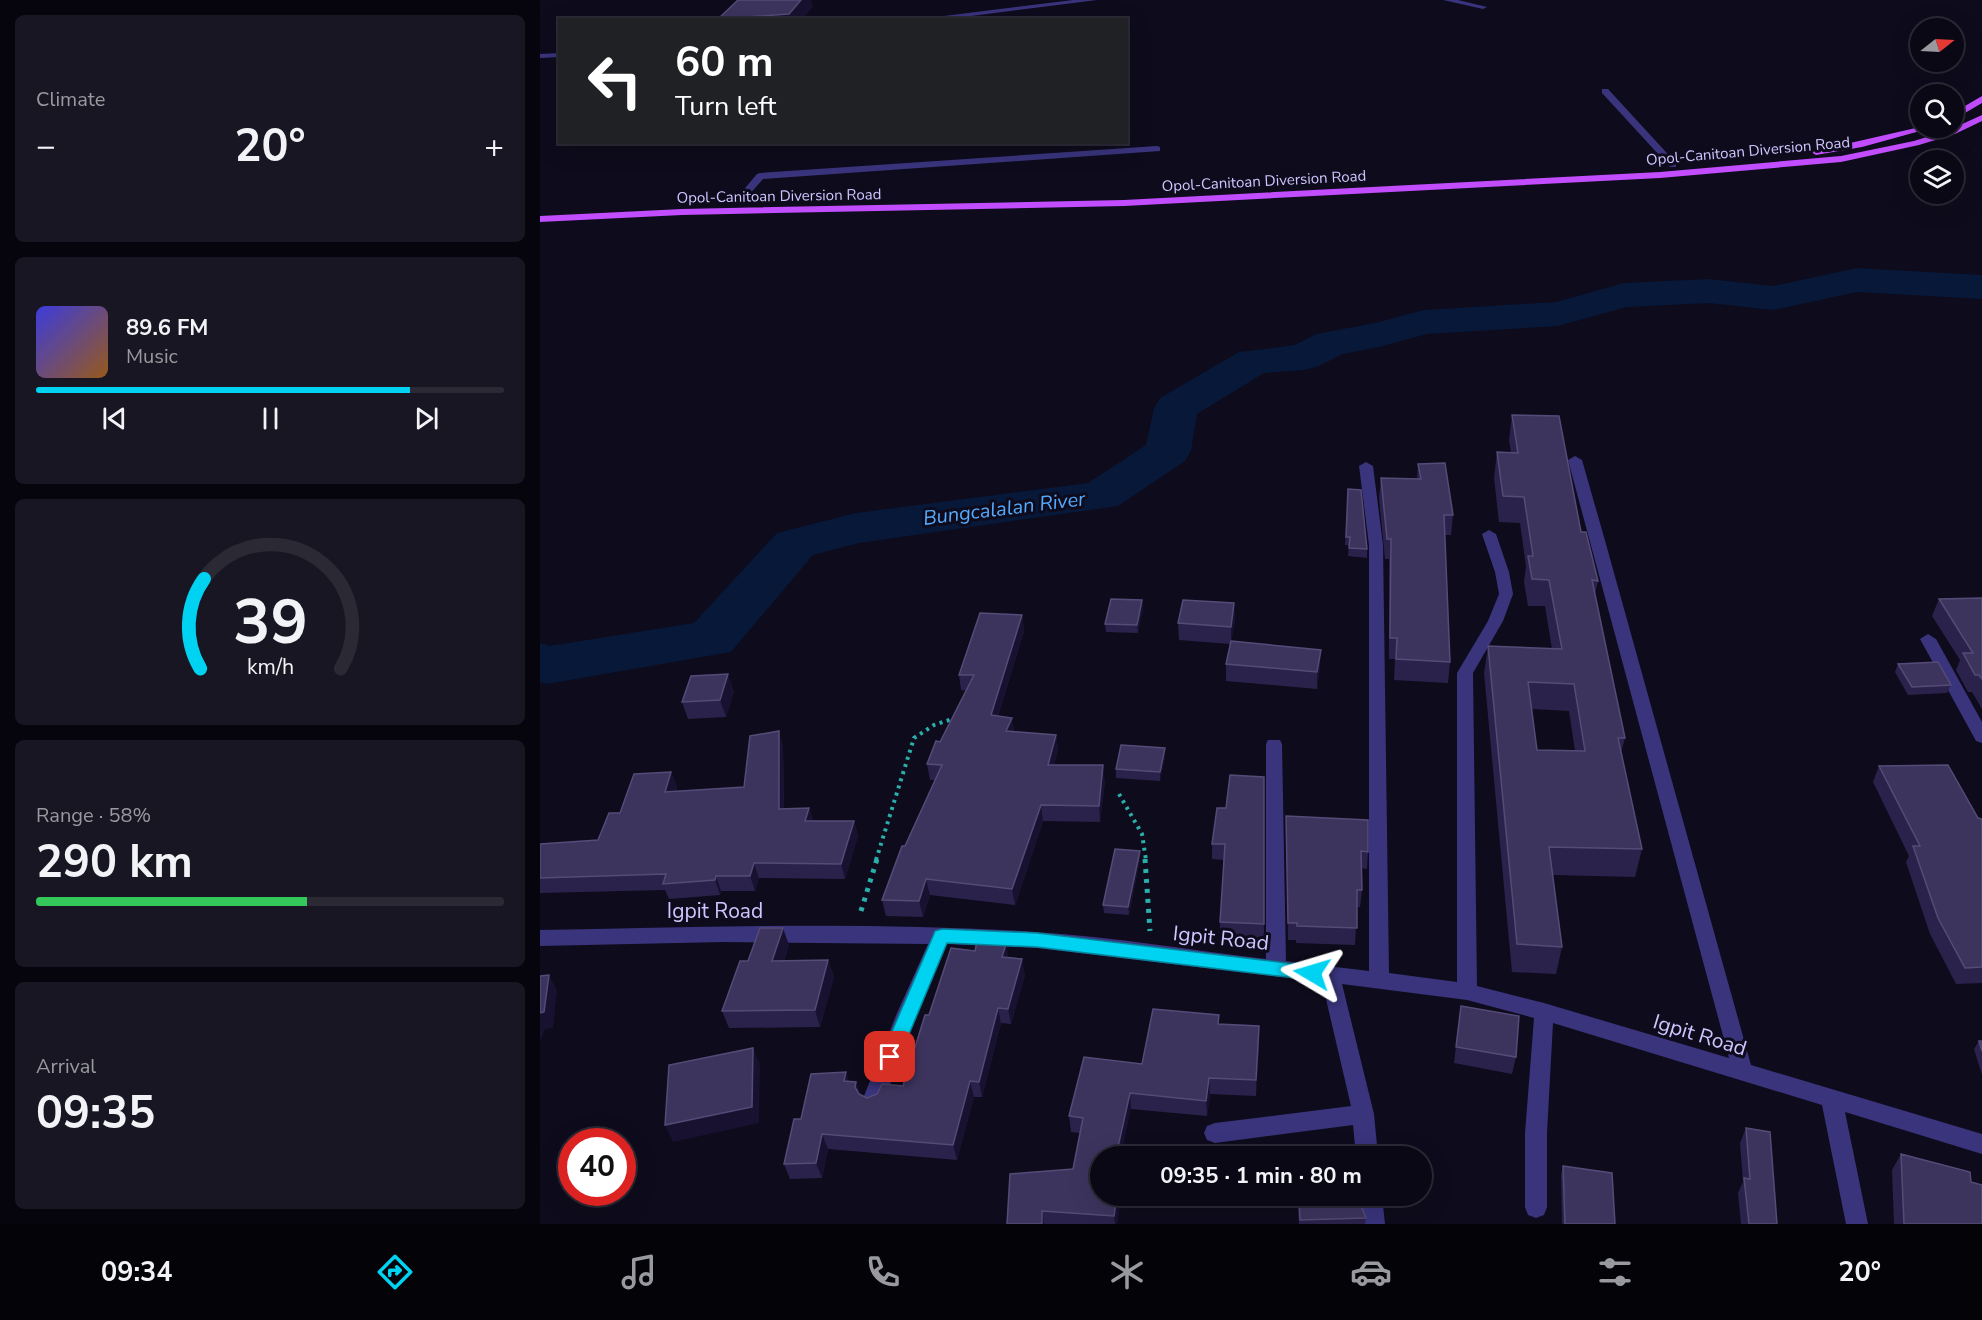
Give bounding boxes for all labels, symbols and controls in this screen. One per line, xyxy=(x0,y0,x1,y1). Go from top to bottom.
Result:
north arrow xyxy=(1910,18,1964,72)
map controls xyxy=(1910,18,1964,204)
text: 60 m xyxy=(675,34,774,91)
icon: left xyxy=(576,42,654,120)
button: search xyxy=(1910,84,1964,138)
text: Climate xyxy=(36,86,105,113)
text: Turn left xyxy=(675,88,776,125)
text: 20° xyxy=(234,116,306,177)
text: − xyxy=(36,124,56,169)
text: + xyxy=(484,124,504,169)
street label: Opol-Canitoan Diversion Road xyxy=(1645,132,1851,170)
button: layers xyxy=(1910,150,1964,204)
street label: Opol-Canitoan Diversion Road xyxy=(1161,166,1367,196)
street label: Opol-Canitoan Diversion Road xyxy=(676,184,882,208)
text: 89.6 FM xyxy=(126,313,208,343)
text: Music xyxy=(126,343,178,370)
icon: previous xyxy=(98,402,131,435)
icon: pause xyxy=(254,402,287,435)
icon: next xyxy=(410,402,443,435)
water label: Bungcalalan River xyxy=(921,485,1087,532)
text: 39 xyxy=(233,580,307,665)
text: km/h xyxy=(246,652,294,682)
text: Range · 58% xyxy=(36,802,151,829)
text: 290 km xyxy=(36,832,193,893)
street label: Igpit Road xyxy=(667,897,763,925)
street label: Igpit Road xyxy=(1172,919,1270,957)
position arrow xyxy=(1280,941,1344,1005)
street label: Igpit Road xyxy=(1650,1008,1750,1062)
pin xyxy=(864,1031,915,1082)
icon: arrive xyxy=(873,1040,906,1073)
text: Arrival xyxy=(36,1053,96,1080)
text: 09:35 xyxy=(36,1083,155,1144)
speed limit sign: 40 xyxy=(558,1128,636,1206)
text: 09:35 · 1 min · 80 m xyxy=(1160,1161,1362,1191)
icon: directions xyxy=(374,1251,416,1293)
icon: music xyxy=(618,1251,660,1293)
icon: phone xyxy=(862,1251,904,1293)
icon: climate xyxy=(1106,1251,1148,1293)
icon: car xyxy=(1350,1251,1392,1293)
icon: filters xyxy=(1594,1251,1636,1293)
text: 09:34 xyxy=(101,1254,172,1291)
text: 20° xyxy=(1838,1254,1881,1291)

